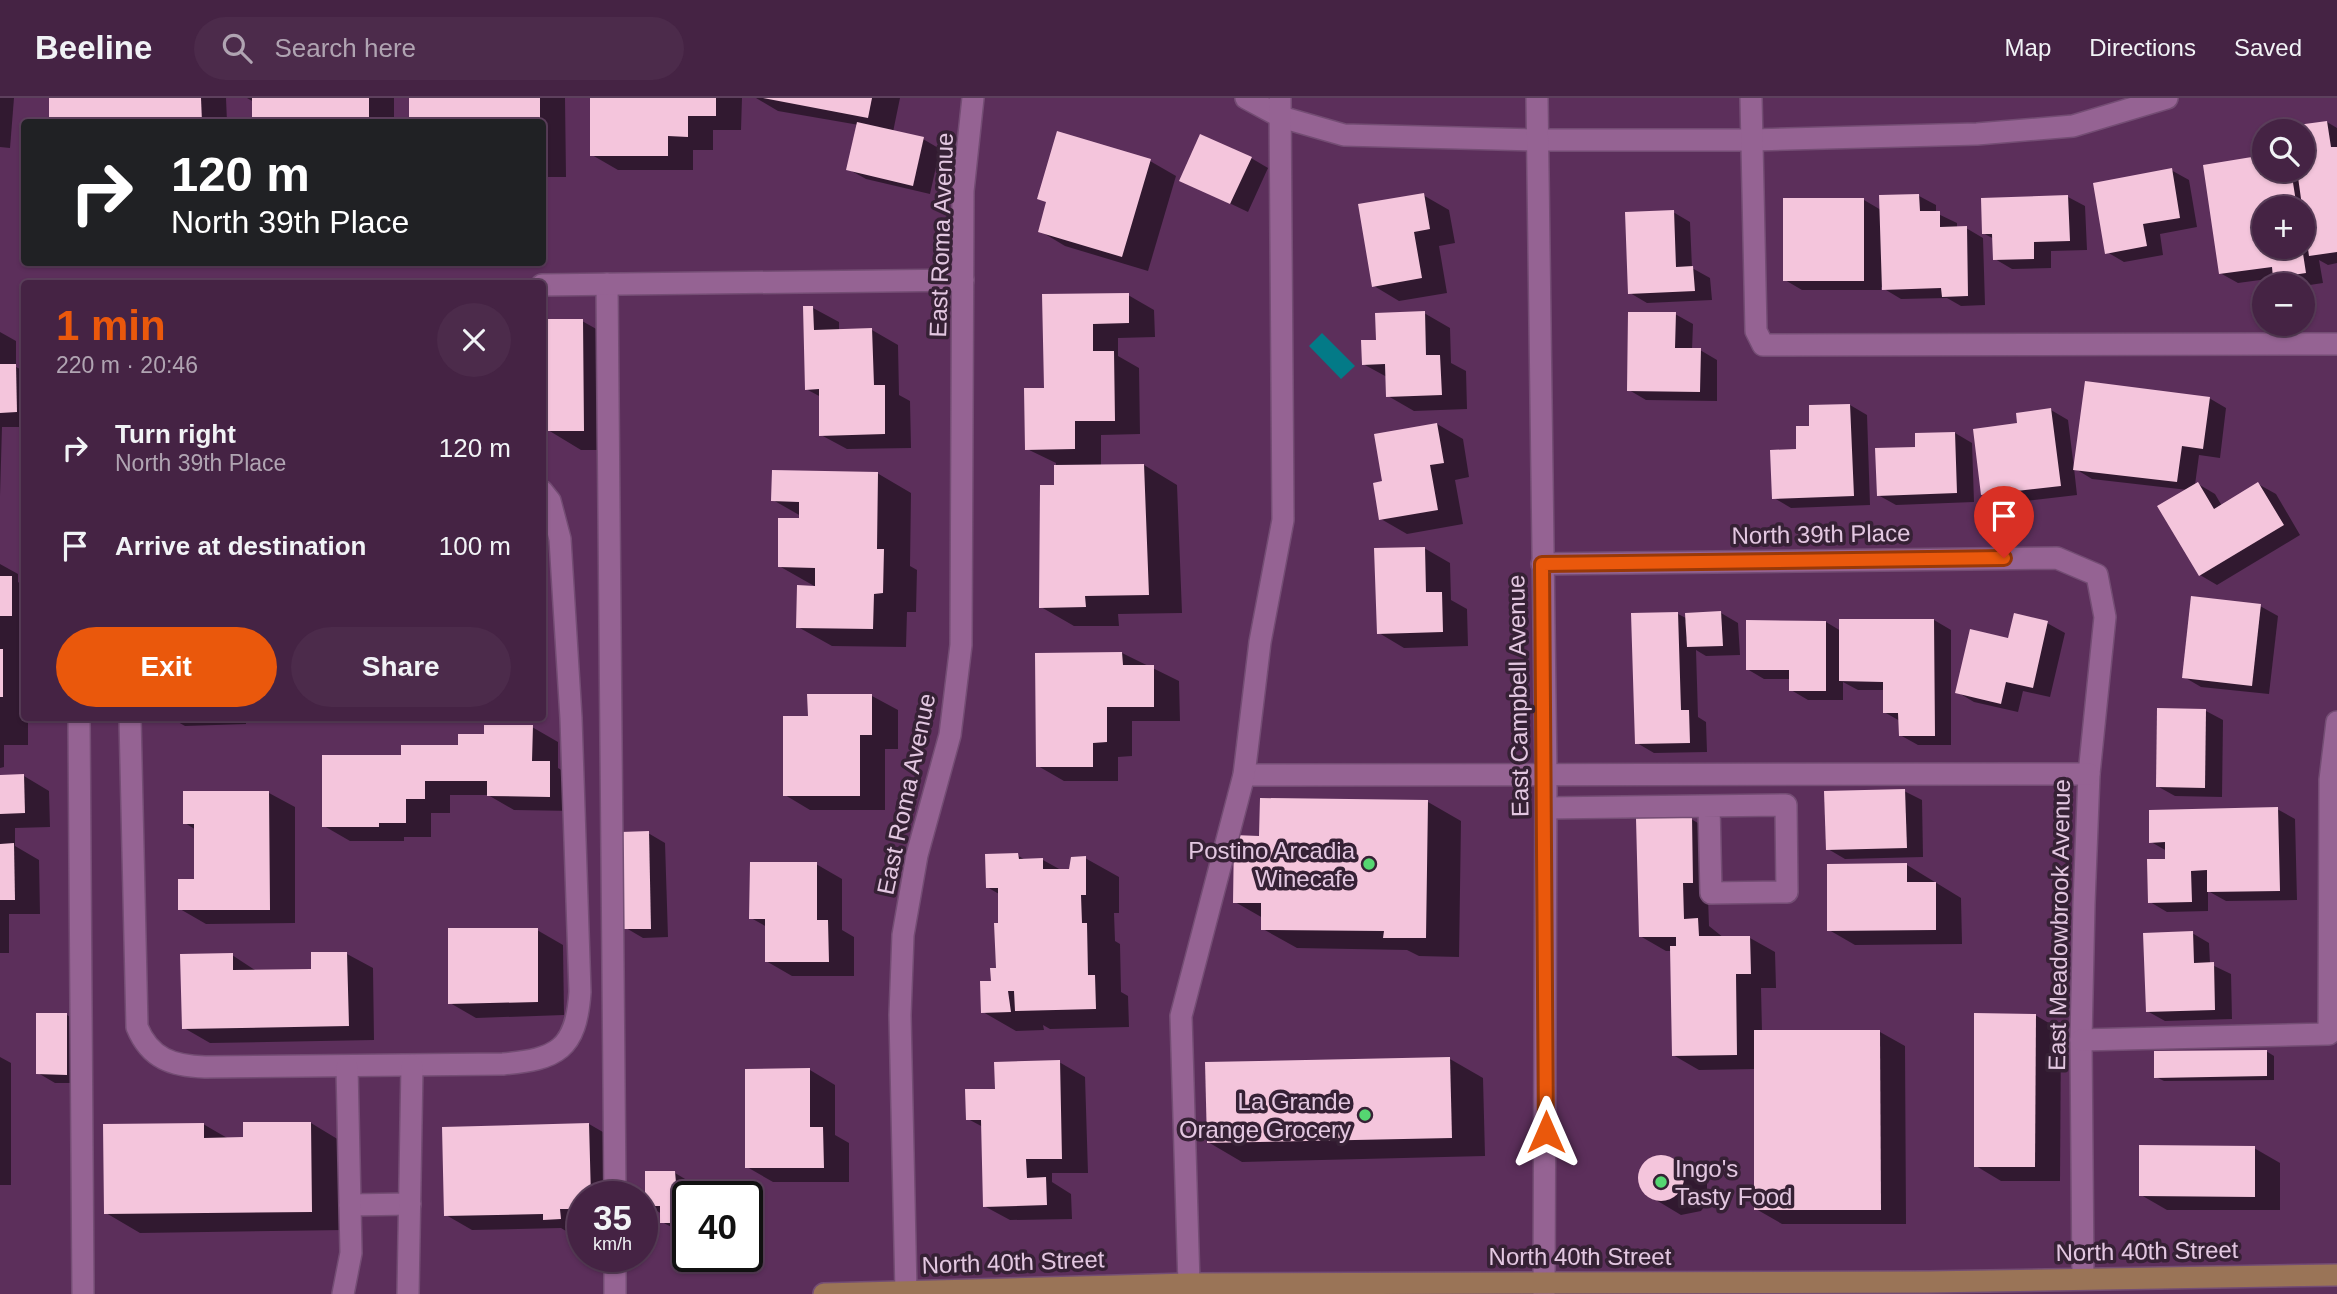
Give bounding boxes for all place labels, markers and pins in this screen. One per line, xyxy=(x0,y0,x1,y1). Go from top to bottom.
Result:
pin xyxy=(1974,486,2034,558)
place label: Postino Arcadia Winecafe xyxy=(1188,837,1356,892)
marker: Postino Arcadia Winecafe xyxy=(1361,856,1377,872)
place label: La Grande Orange Grocery xyxy=(1179,1088,1351,1143)
marker: La Grande Orange Grocery xyxy=(1357,1107,1373,1123)
place label: Ingo's Tasty Food xyxy=(1675,1155,1792,1210)
marker: Ingo's Tasty Food xyxy=(1653,1174,1669,1190)

